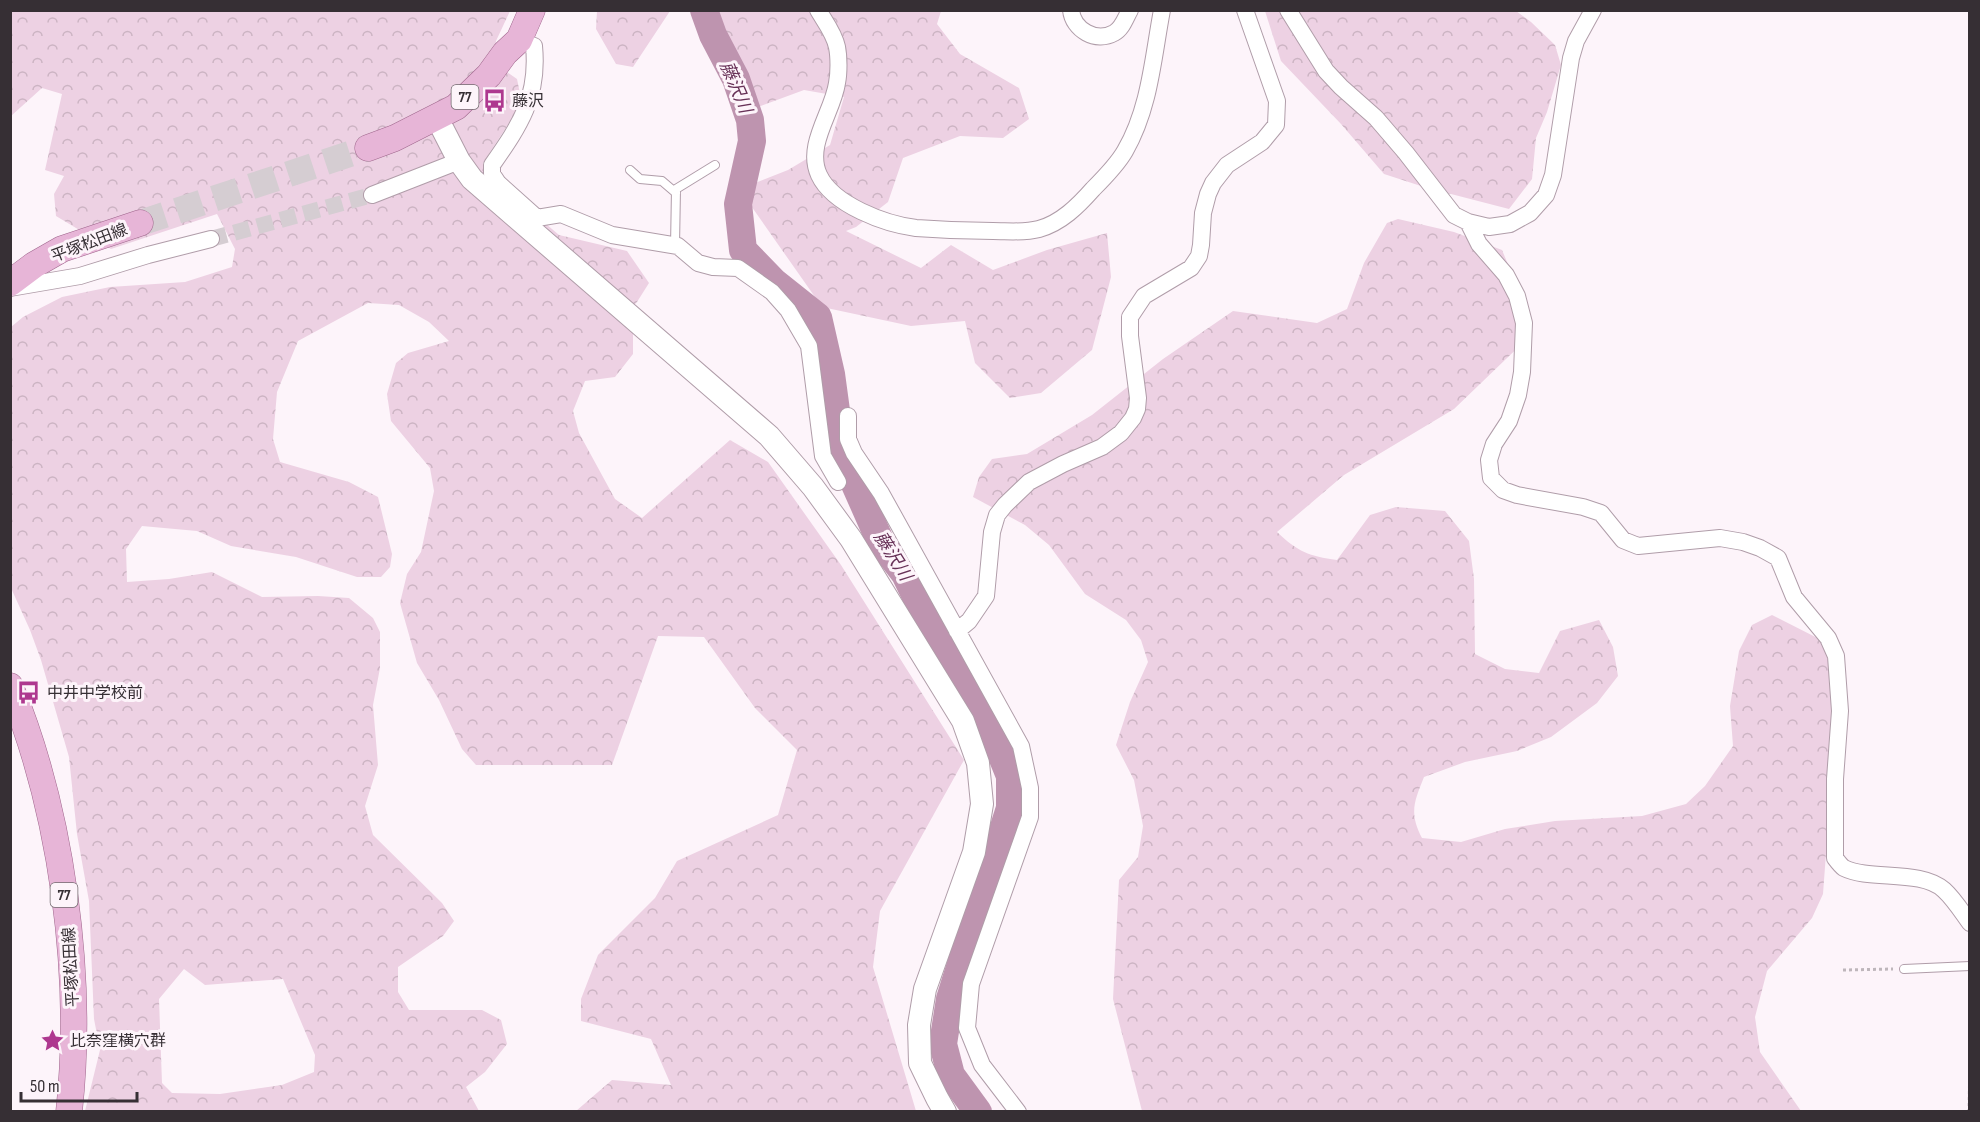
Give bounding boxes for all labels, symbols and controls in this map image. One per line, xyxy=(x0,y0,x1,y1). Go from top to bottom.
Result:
water label: 藤沢川 xyxy=(715,58,757,118)
road number: 77 xyxy=(452,85,478,109)
bus stop icon: 藤沢 xyxy=(481,87,507,113)
place label: 藤沢 xyxy=(512,92,544,111)
street label: 平塚松田線 xyxy=(49,220,130,267)
water label: 藤沢川 xyxy=(869,528,917,586)
bus stop icon: 中井中学校前 xyxy=(16,679,42,705)
place label: 中井中学校前 xyxy=(47,684,143,703)
road number: 77 xyxy=(50,883,78,907)
street label: 平塚松田線 xyxy=(60,926,83,1007)
place icon: 比奈窪横穴群 xyxy=(39,1027,65,1053)
place label: 比奈窪横穴群 xyxy=(70,1032,166,1051)
scale bar xyxy=(21,1065,136,1103)
text: 50 m xyxy=(30,1076,60,1097)

